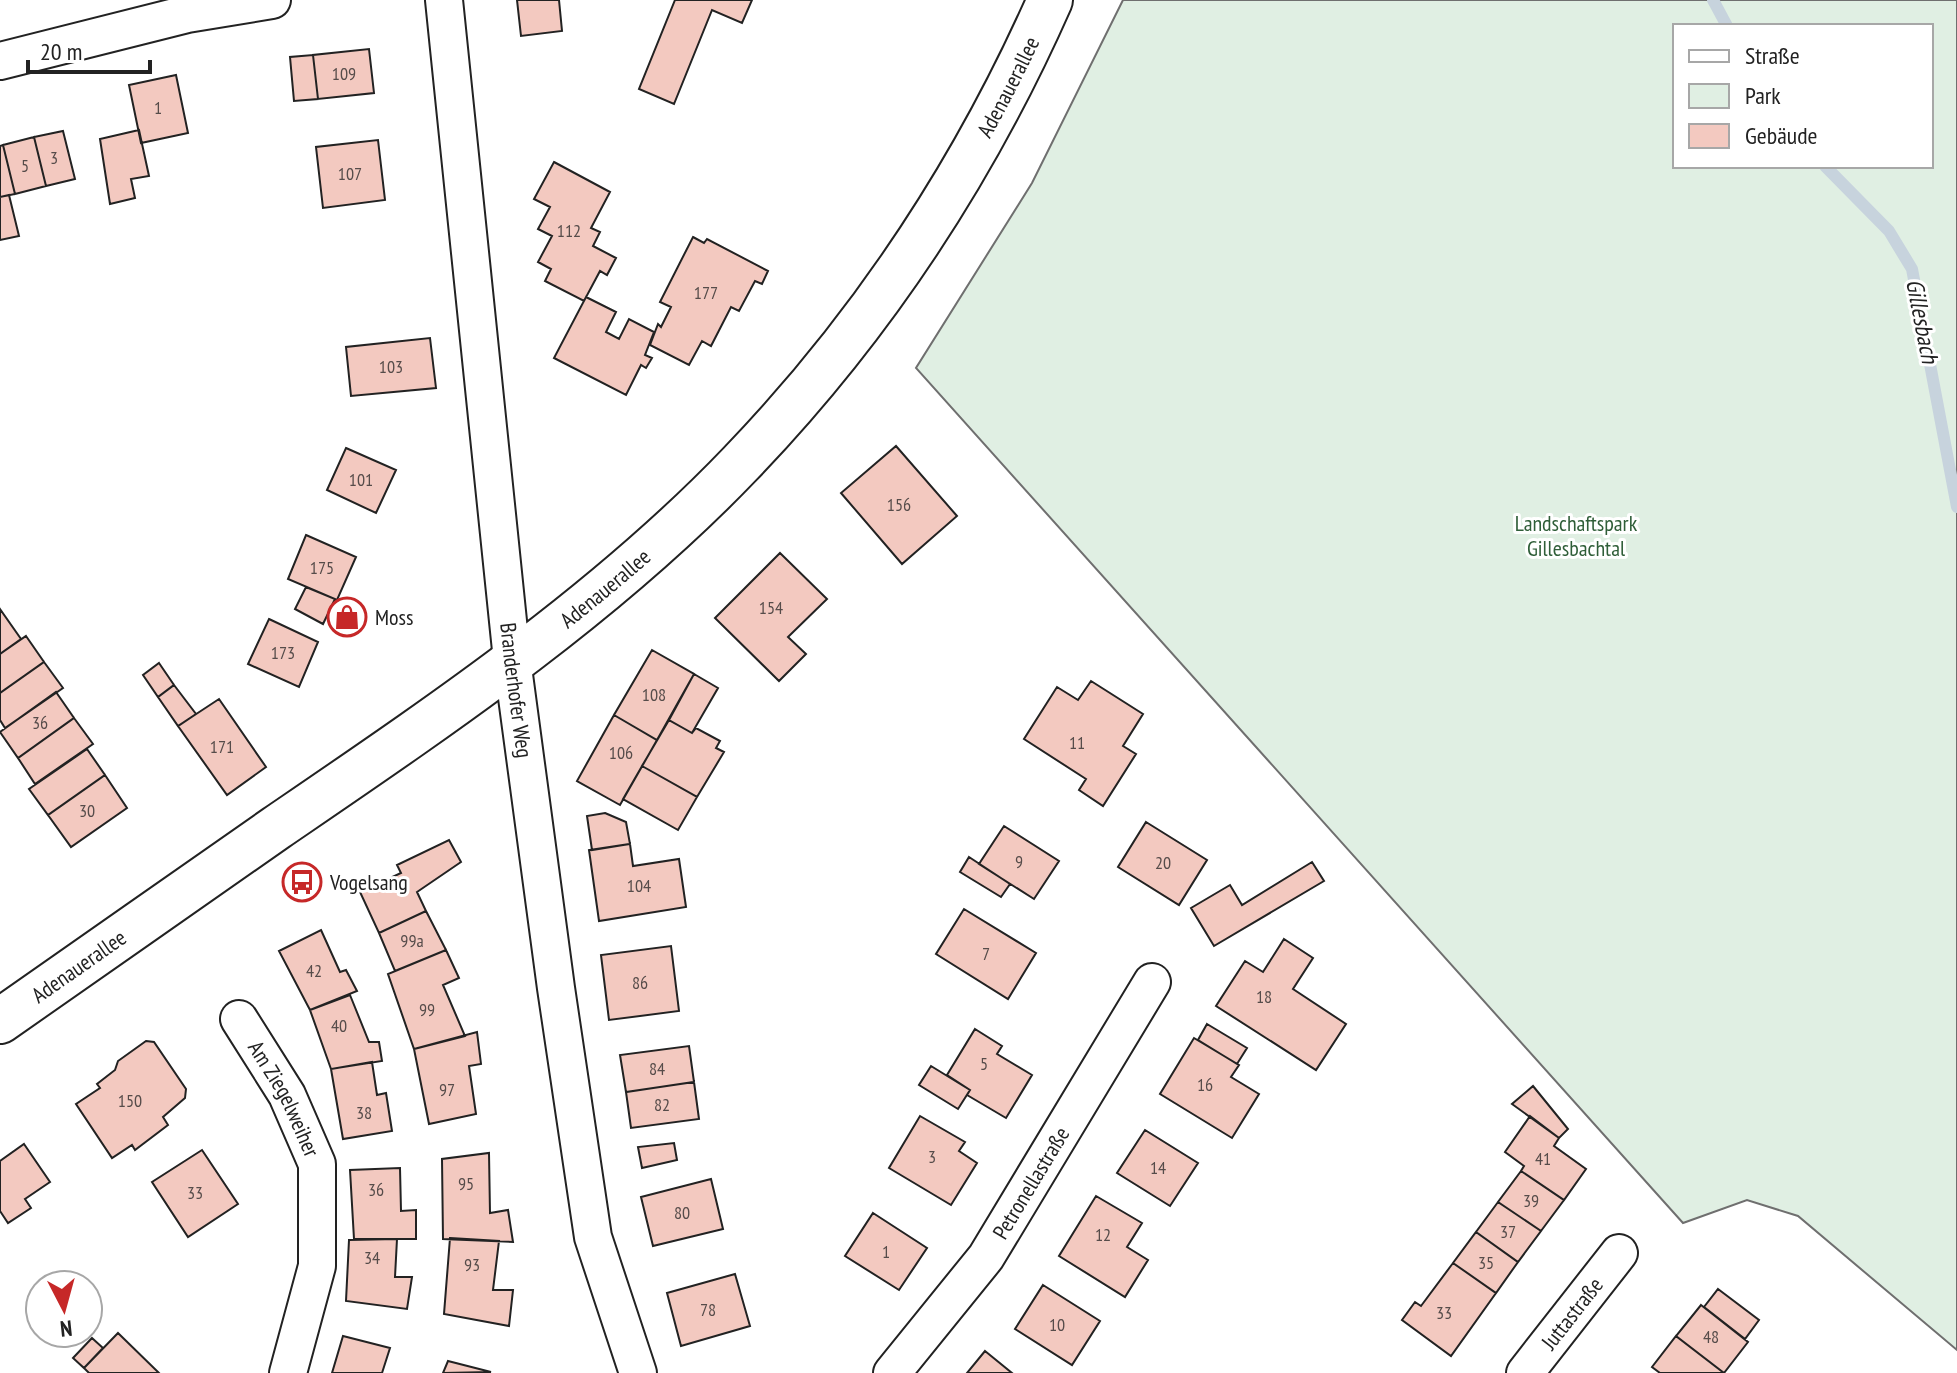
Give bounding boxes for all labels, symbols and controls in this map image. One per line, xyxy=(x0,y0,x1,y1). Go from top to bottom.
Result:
scale bar xyxy=(28,24,150,74)
legend xyxy=(1673,24,1933,168)
street label: Adenauerallee xyxy=(970,32,1045,142)
text: 20 m xyxy=(40,36,82,67)
text: Straße xyxy=(1745,40,1800,71)
house number: 109 xyxy=(332,62,356,85)
text: Park xyxy=(1745,80,1781,111)
house number: 1 xyxy=(154,96,162,119)
text: Gebäude xyxy=(1745,120,1817,151)
house number: 3 xyxy=(50,146,58,169)
house number: 5 xyxy=(21,154,29,177)
house number: 107 xyxy=(338,162,362,185)
house number: 112 xyxy=(557,219,581,242)
water label: Gillesbach xyxy=(1899,276,1946,367)
house number: 177 xyxy=(694,281,718,304)
house number: 103 xyxy=(379,355,403,378)
house number: 101 xyxy=(349,468,373,491)
house number: 156 xyxy=(887,493,911,516)
park label: Landschaftspark Gillesbachtal xyxy=(1515,509,1638,562)
street label: Adenauerallee xyxy=(554,543,656,634)
house number: 175 xyxy=(310,556,334,579)
shop icon: Moss xyxy=(326,596,368,638)
house number: 154 xyxy=(759,596,783,619)
place label: Moss xyxy=(375,603,413,631)
street label: Branderhofer Weg xyxy=(494,621,539,759)
house number: 173 xyxy=(271,641,295,664)
house number: 108 xyxy=(642,683,666,706)
house number: 36 xyxy=(32,711,48,734)
house number: 11 xyxy=(1069,731,1085,754)
house number: 171 xyxy=(210,735,234,758)
house number: 106 xyxy=(609,741,633,764)
house number: 30 xyxy=(79,799,95,822)
house number: 9 xyxy=(1015,850,1023,873)
house number: 20 xyxy=(1155,851,1171,874)
bus stop icon: Vogelsang xyxy=(281,861,323,903)
place label: Vogelsang xyxy=(329,868,408,896)
house number: 104 xyxy=(627,874,651,897)
street label: Adenauerallee xyxy=(26,923,131,1009)
house number: 99a xyxy=(400,929,424,952)
house number: 7 xyxy=(982,942,990,965)
house number: 42 xyxy=(306,959,322,982)
house number: 86 xyxy=(632,971,648,994)
house number: 18 xyxy=(1256,985,1272,1008)
house number: 99 xyxy=(419,998,435,1021)
house number: 40 xyxy=(331,1014,347,1037)
street label: Am Ziegelweiher xyxy=(242,1035,326,1161)
house number: 5 xyxy=(980,1052,988,1075)
house number: 84 xyxy=(649,1057,665,1080)
house number: 16 xyxy=(1197,1073,1213,1096)
house number: 97 xyxy=(439,1078,455,1101)
house number: 150 xyxy=(118,1089,142,1112)
house number: 82 xyxy=(654,1093,670,1116)
house number: 38 xyxy=(356,1101,372,1124)
street label: Petronellastraße xyxy=(986,1122,1075,1244)
house number: 3 xyxy=(928,1145,936,1168)
house number: 41 xyxy=(1535,1147,1551,1170)
house number: 14 xyxy=(1150,1156,1166,1179)
house number: 95 xyxy=(458,1172,474,1195)
house number: 36 xyxy=(368,1178,384,1201)
house number: 33 xyxy=(187,1181,203,1204)
house number: 39 xyxy=(1523,1189,1539,1212)
house number: 80 xyxy=(674,1201,690,1224)
house number: 37 xyxy=(1500,1220,1516,1243)
house number: 12 xyxy=(1095,1223,1111,1246)
house number: 1 xyxy=(882,1240,890,1263)
house number: 34 xyxy=(364,1246,380,1269)
house number: 35 xyxy=(1478,1251,1494,1274)
house number: 93 xyxy=(464,1253,480,1276)
north arrow xyxy=(24,1269,104,1349)
street label: Juttastraße xyxy=(1534,1271,1609,1356)
house number: 78 xyxy=(700,1298,716,1321)
house number: 33 xyxy=(1436,1301,1452,1324)
house number: 10 xyxy=(1049,1313,1065,1336)
text: N xyxy=(59,1314,73,1343)
house number: 48 xyxy=(1703,1325,1719,1348)

